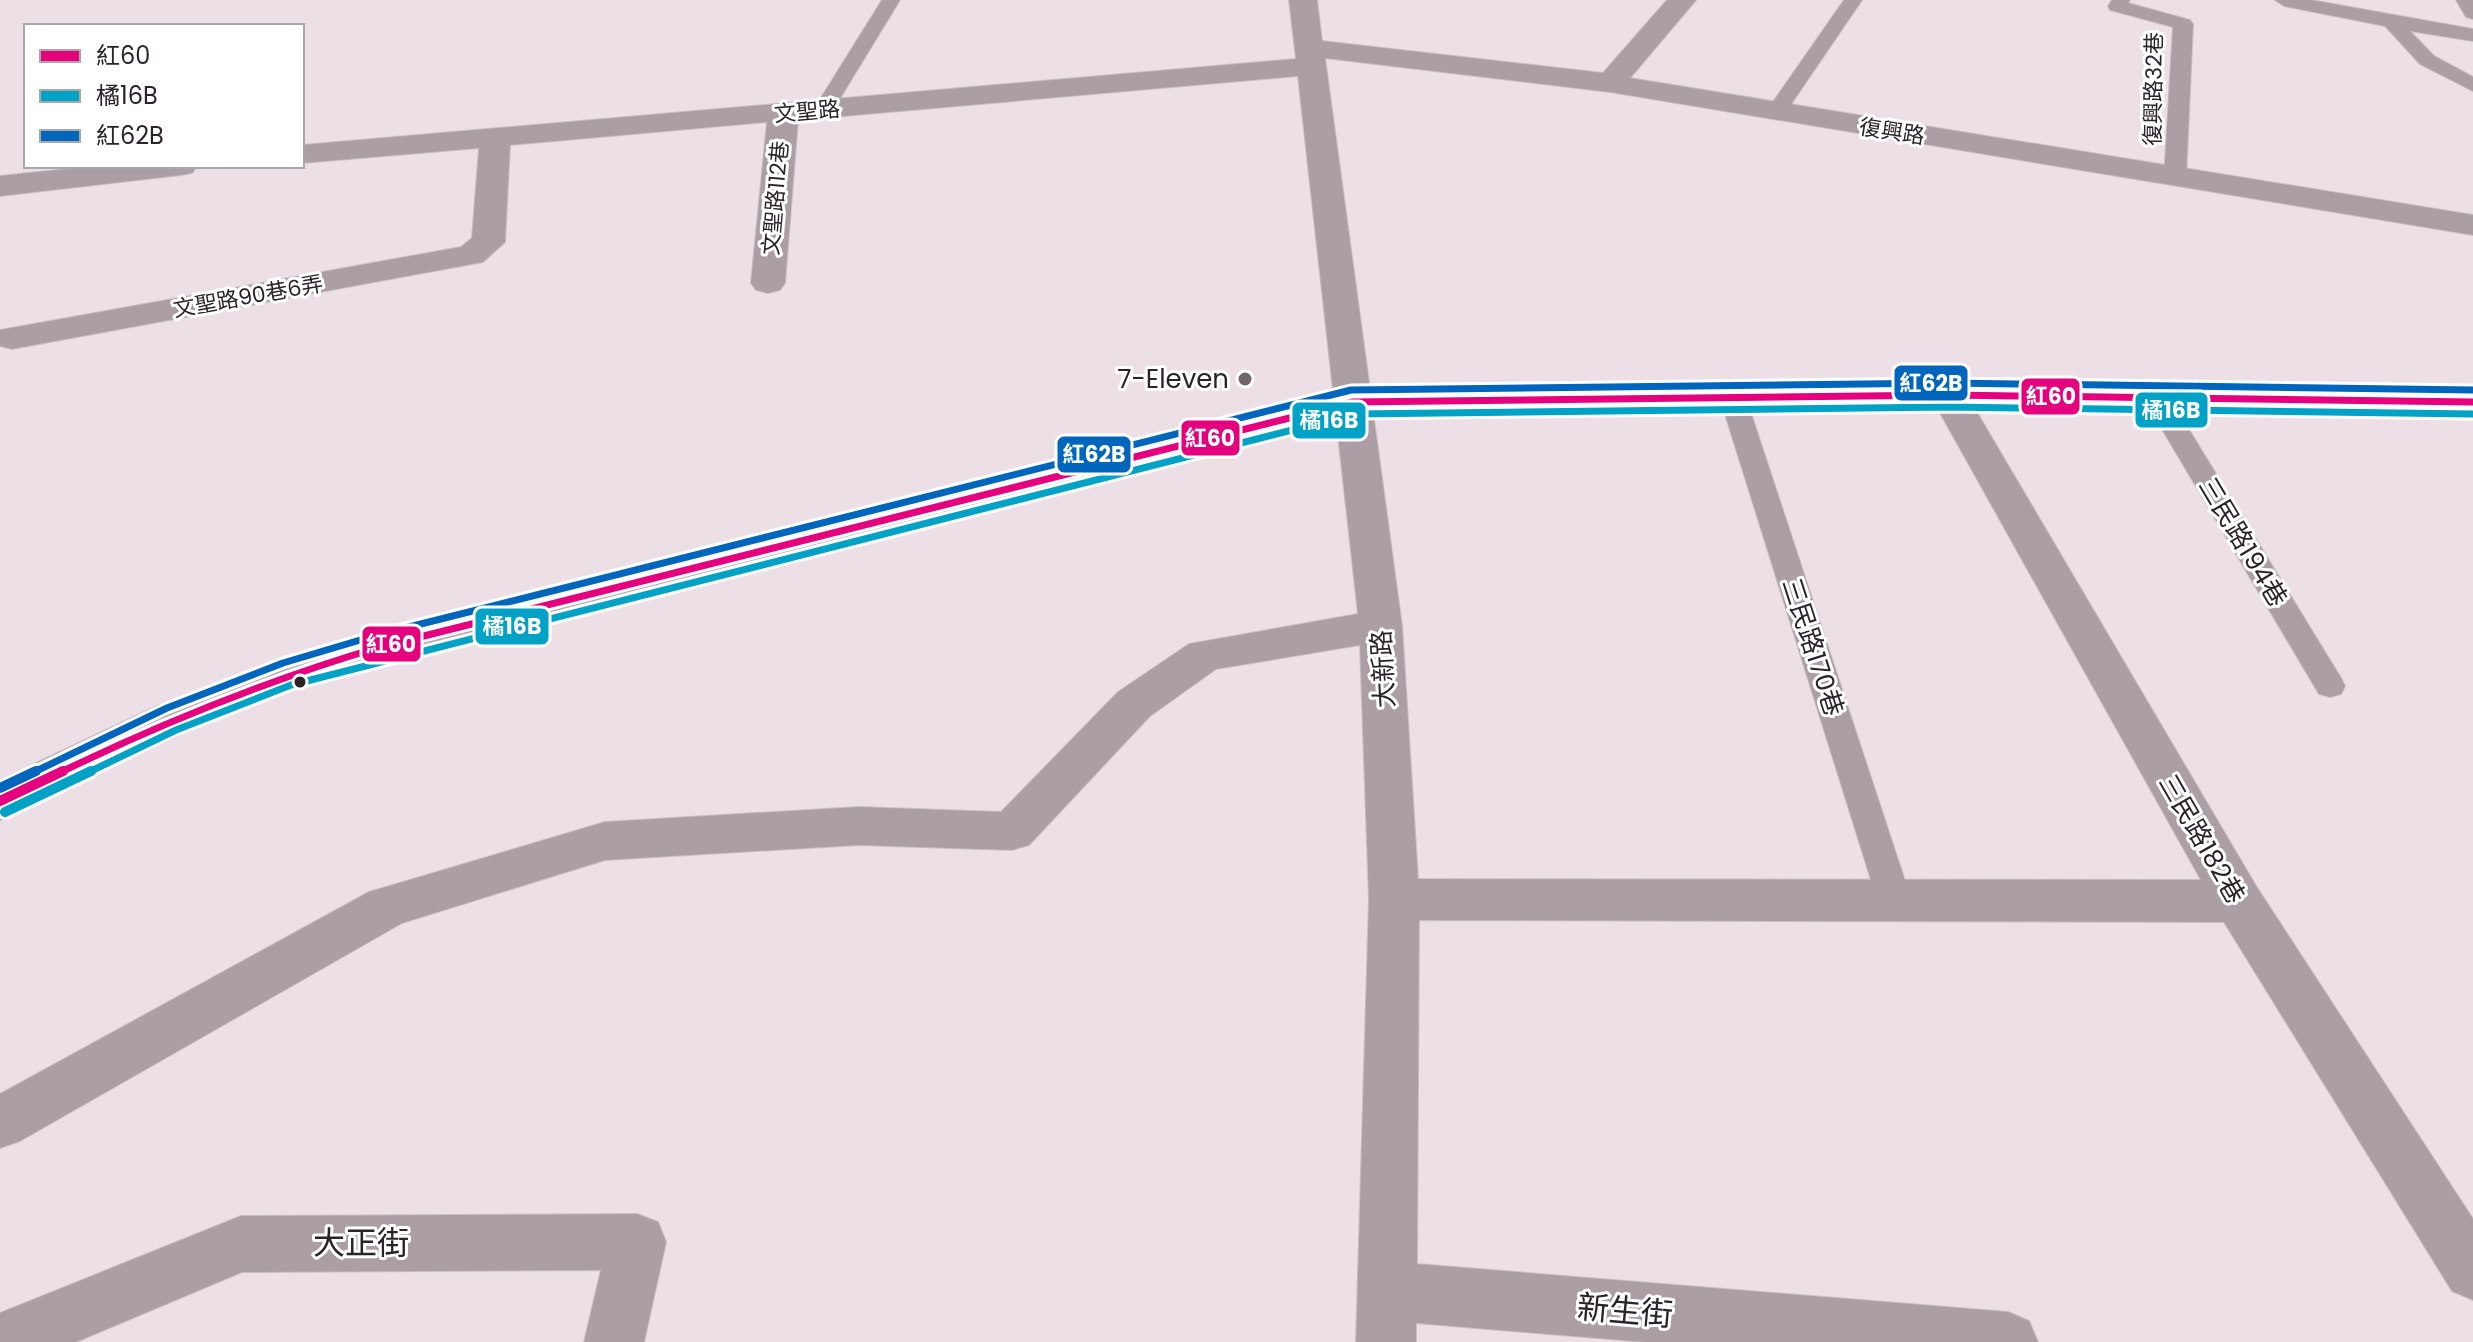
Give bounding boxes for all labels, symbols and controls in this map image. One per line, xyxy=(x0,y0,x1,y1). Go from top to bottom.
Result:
legend xyxy=(24,24,304,168)
street label: 復興路32巷 xyxy=(2137,32,2170,146)
text: 紅60 xyxy=(96,39,150,72)
text: 橘16B xyxy=(96,79,158,112)
street label: 文聖路 xyxy=(773,93,841,130)
street label: 復興路 xyxy=(1857,111,1927,152)
text: 紅62B xyxy=(96,119,164,152)
street label: 文聖路112巷 xyxy=(755,140,796,257)
street label: 文聖路90巷6弄 xyxy=(171,268,325,325)
place label: 7-Eleven xyxy=(1117,361,1229,397)
line badge: 紅62B xyxy=(1893,364,1969,402)
text: 紅62B xyxy=(1899,368,1963,399)
marker: 7-Eleven xyxy=(1236,370,1254,388)
line badge: 紅60 xyxy=(2020,377,2081,416)
text: 紅60 xyxy=(2026,381,2076,412)
line badge: 橘16B xyxy=(2134,391,2209,429)
text: 橘16B xyxy=(2142,395,2200,426)
line badge: 橘16B xyxy=(1291,401,1367,440)
text: 橘16B xyxy=(1300,405,1358,436)
line badge: 紅60 xyxy=(1180,419,1241,457)
text: 紅60 xyxy=(1185,423,1235,454)
line badge: 紅62B xyxy=(1056,435,1132,474)
text: 紅62B xyxy=(1062,439,1126,470)
street label: 三民路194巷 xyxy=(2190,471,2296,613)
street label: 三民路170巷 xyxy=(1774,574,1852,720)
line badge: 橘16B xyxy=(474,607,550,646)
text: 橘16B xyxy=(483,611,541,642)
line badge: 紅60 xyxy=(361,625,422,663)
text: 紅60 xyxy=(366,629,416,660)
street label: 大新路 xyxy=(1363,629,1403,709)
unlabelled marker xyxy=(292,674,308,690)
street label: 三民路182巷 xyxy=(2150,768,2254,910)
street label: 大正街 xyxy=(313,1220,409,1265)
street label: 新生街 xyxy=(1575,1284,1675,1337)

